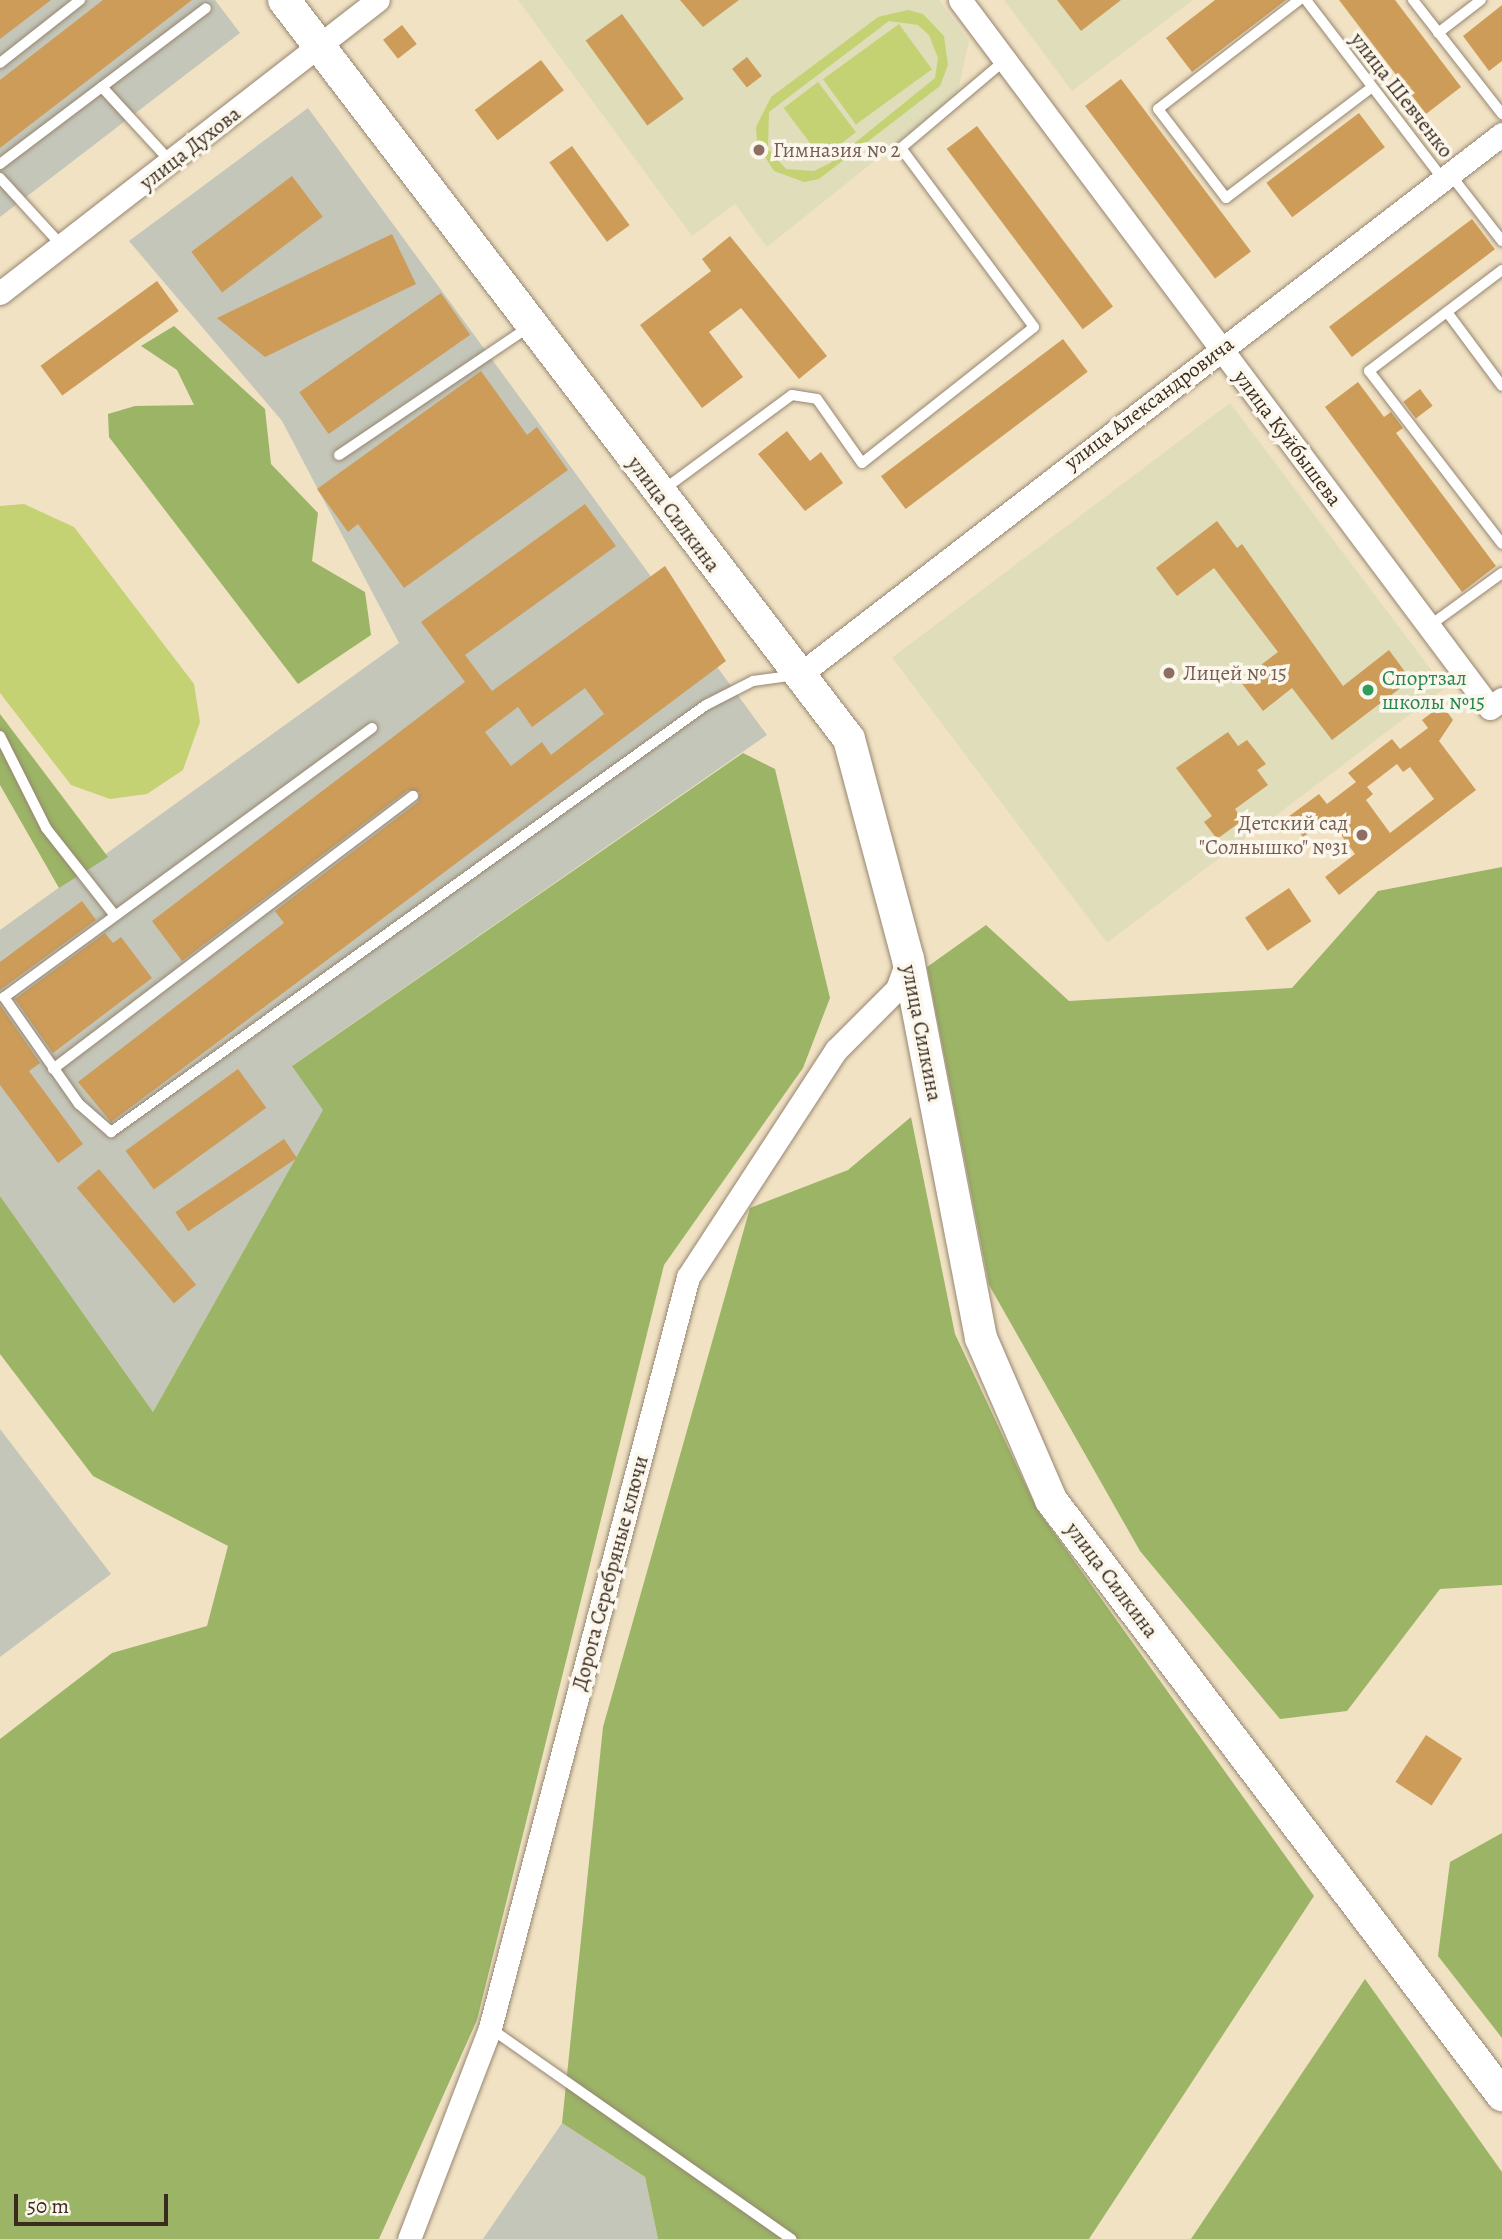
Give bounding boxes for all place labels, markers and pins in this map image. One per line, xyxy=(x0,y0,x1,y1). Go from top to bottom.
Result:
place label: Гимназия № 2 xyxy=(773,137,901,163)
marker: Гимназия № 2 xyxy=(751,142,767,158)
place label: Лицей № 15 xyxy=(1183,660,1287,686)
marker: Лицей № 15 xyxy=(1161,665,1177,681)
place label: Спортзал школы №15 xyxy=(1382,665,1485,715)
marker: Спортзал школы №15 xyxy=(1360,682,1376,698)
place label: Детский сад "Солнышко" №31 xyxy=(1198,810,1348,860)
marker: Детский сад "Солнышко" №31 xyxy=(1354,827,1370,843)

